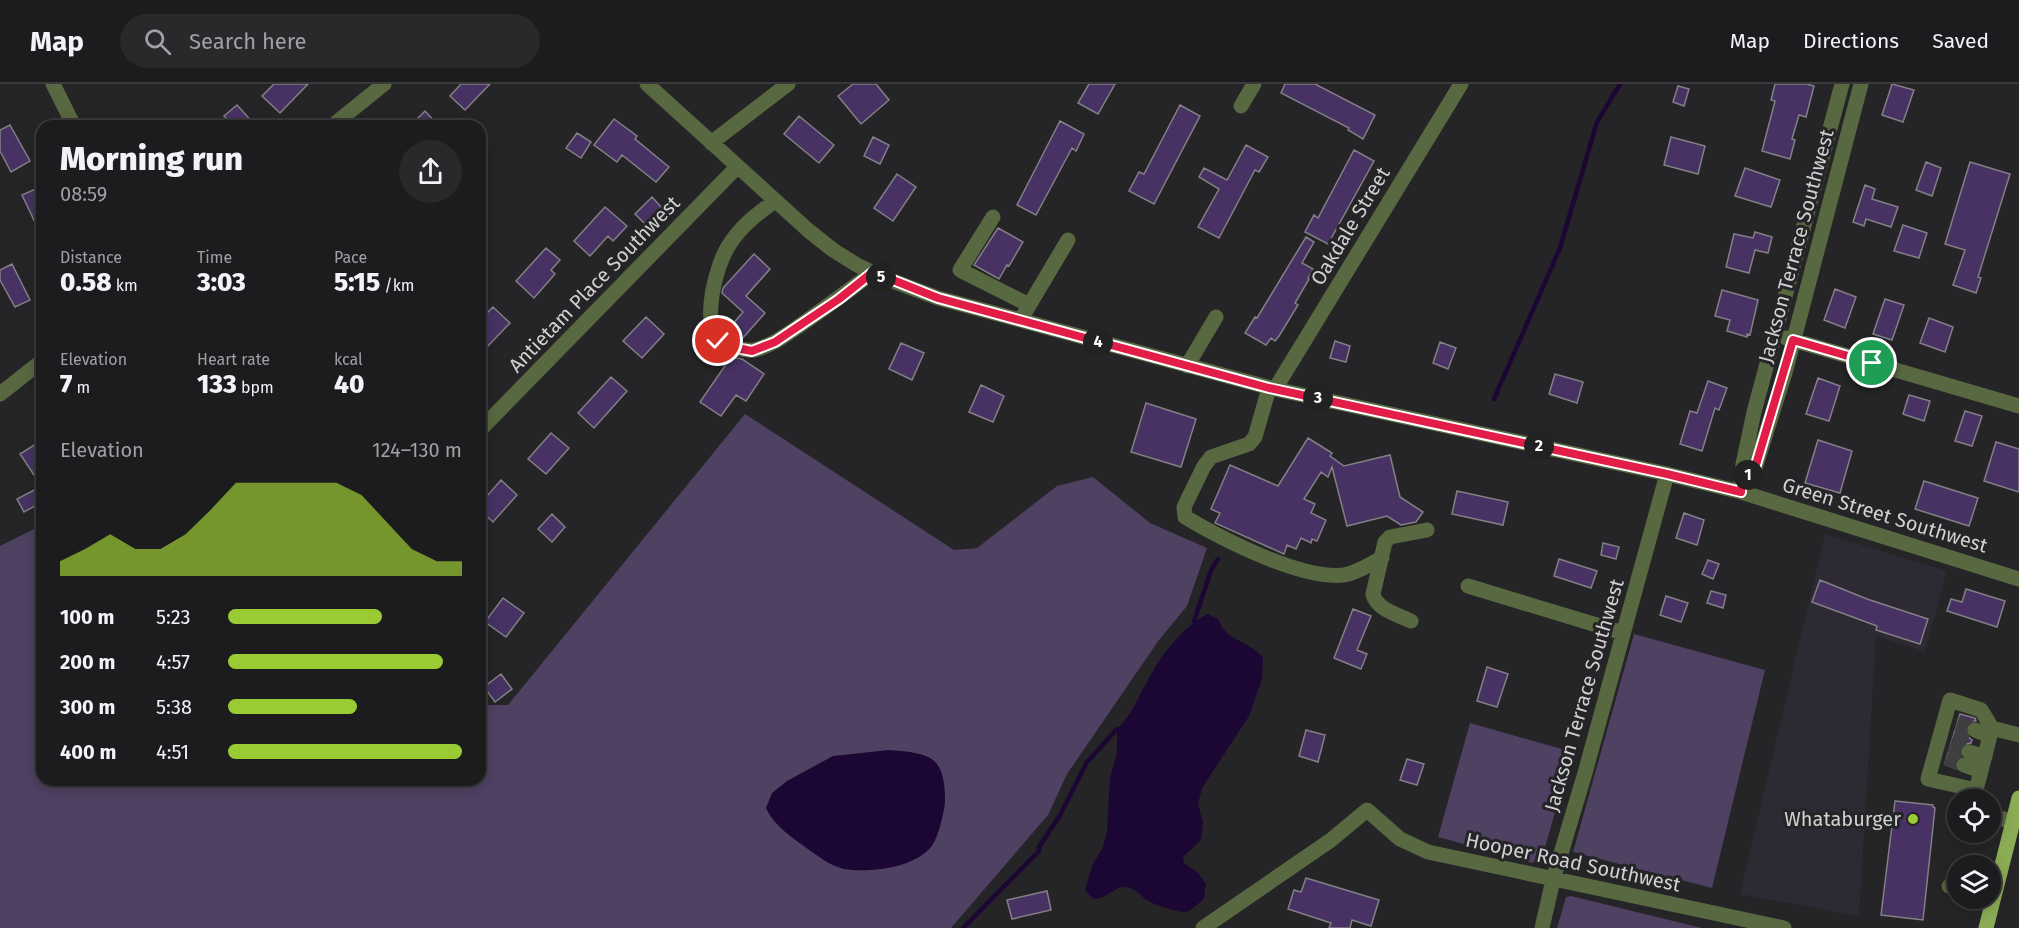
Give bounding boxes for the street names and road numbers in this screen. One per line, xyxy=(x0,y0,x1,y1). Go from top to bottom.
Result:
street label: Jackson Terrace Southwest xyxy=(1753,126,1839,365)
street label: Oakdale Street xyxy=(1305,162,1395,289)
street label: Antietam Place Southwest xyxy=(503,190,685,377)
street label: Green Street Southwest xyxy=(1780,472,1991,558)
street label: Jackson Terrace Southwest xyxy=(1539,575,1629,814)
street label: Hooper Road Southwest xyxy=(1463,827,1683,897)

